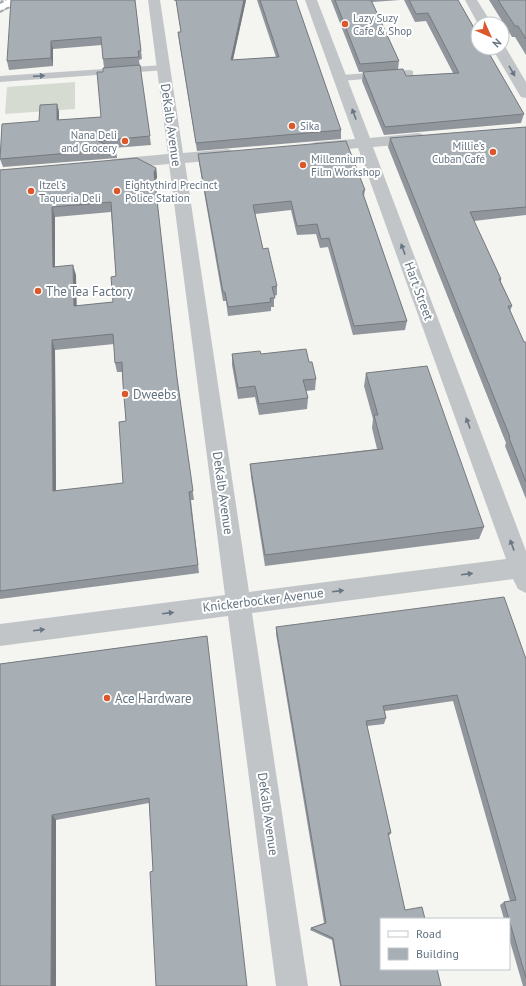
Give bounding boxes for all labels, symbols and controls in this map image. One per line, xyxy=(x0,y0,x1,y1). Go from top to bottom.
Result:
place label: Lazy Suzy Cafe & Shop xyxy=(353,11,412,38)
north arrow xyxy=(470,16,510,56)
marker: Lazy Suzy Cafe & Shop xyxy=(340,19,350,29)
text: N xyxy=(490,36,505,51)
one-way arrow xyxy=(509,65,516,77)
one-way arrow xyxy=(33,72,45,79)
street label: DeKalb Avenue xyxy=(157,82,185,168)
one-way arrow xyxy=(350,107,356,119)
place label: Sika xyxy=(300,119,320,133)
marker: Sika xyxy=(287,121,297,131)
place label: Nana Deli and Grocery xyxy=(61,128,118,155)
marker: Nana Deli and Grocery xyxy=(120,136,130,146)
place label: Millie’s Cuban Café xyxy=(432,139,485,166)
marker: Millie’s Cuban Café xyxy=(488,147,498,157)
place label: Millennium Film Workshop xyxy=(311,152,381,179)
marker: Millennium Film Workshop xyxy=(298,160,308,170)
place label: Itzel's Taqueria Deli xyxy=(39,178,101,205)
place label: Eightythird Precinct Police Station xyxy=(125,178,218,205)
marker: Itzel's Taqueria Deli xyxy=(26,186,36,196)
marker: Eightythird Precinct Police Station xyxy=(112,186,122,196)
one-way arrow xyxy=(400,242,406,254)
street label: Hart Street xyxy=(401,259,438,323)
place label: The Tea Factory xyxy=(46,283,133,300)
marker: The Tea Factory xyxy=(33,286,43,296)
place label: Dweebs xyxy=(133,386,176,403)
marker: Dweebs xyxy=(120,389,130,399)
one-way arrow xyxy=(464,417,470,429)
street label: DeKalb Avenue xyxy=(209,450,237,536)
one-way arrow xyxy=(509,539,515,551)
one-way arrow xyxy=(461,571,473,577)
street label: Knickerbocker Avenue xyxy=(202,584,324,616)
one-way arrow xyxy=(332,588,344,594)
one-way arrow xyxy=(161,610,174,616)
one-way arrow xyxy=(33,627,45,633)
place label: Ace Hardware xyxy=(115,690,192,707)
marker: Ace Hardware xyxy=(102,693,112,703)
street label: DeKalb Avenue xyxy=(254,771,282,857)
legend xyxy=(380,918,510,970)
text: Road xyxy=(416,926,441,941)
text: Building xyxy=(416,946,459,961)

